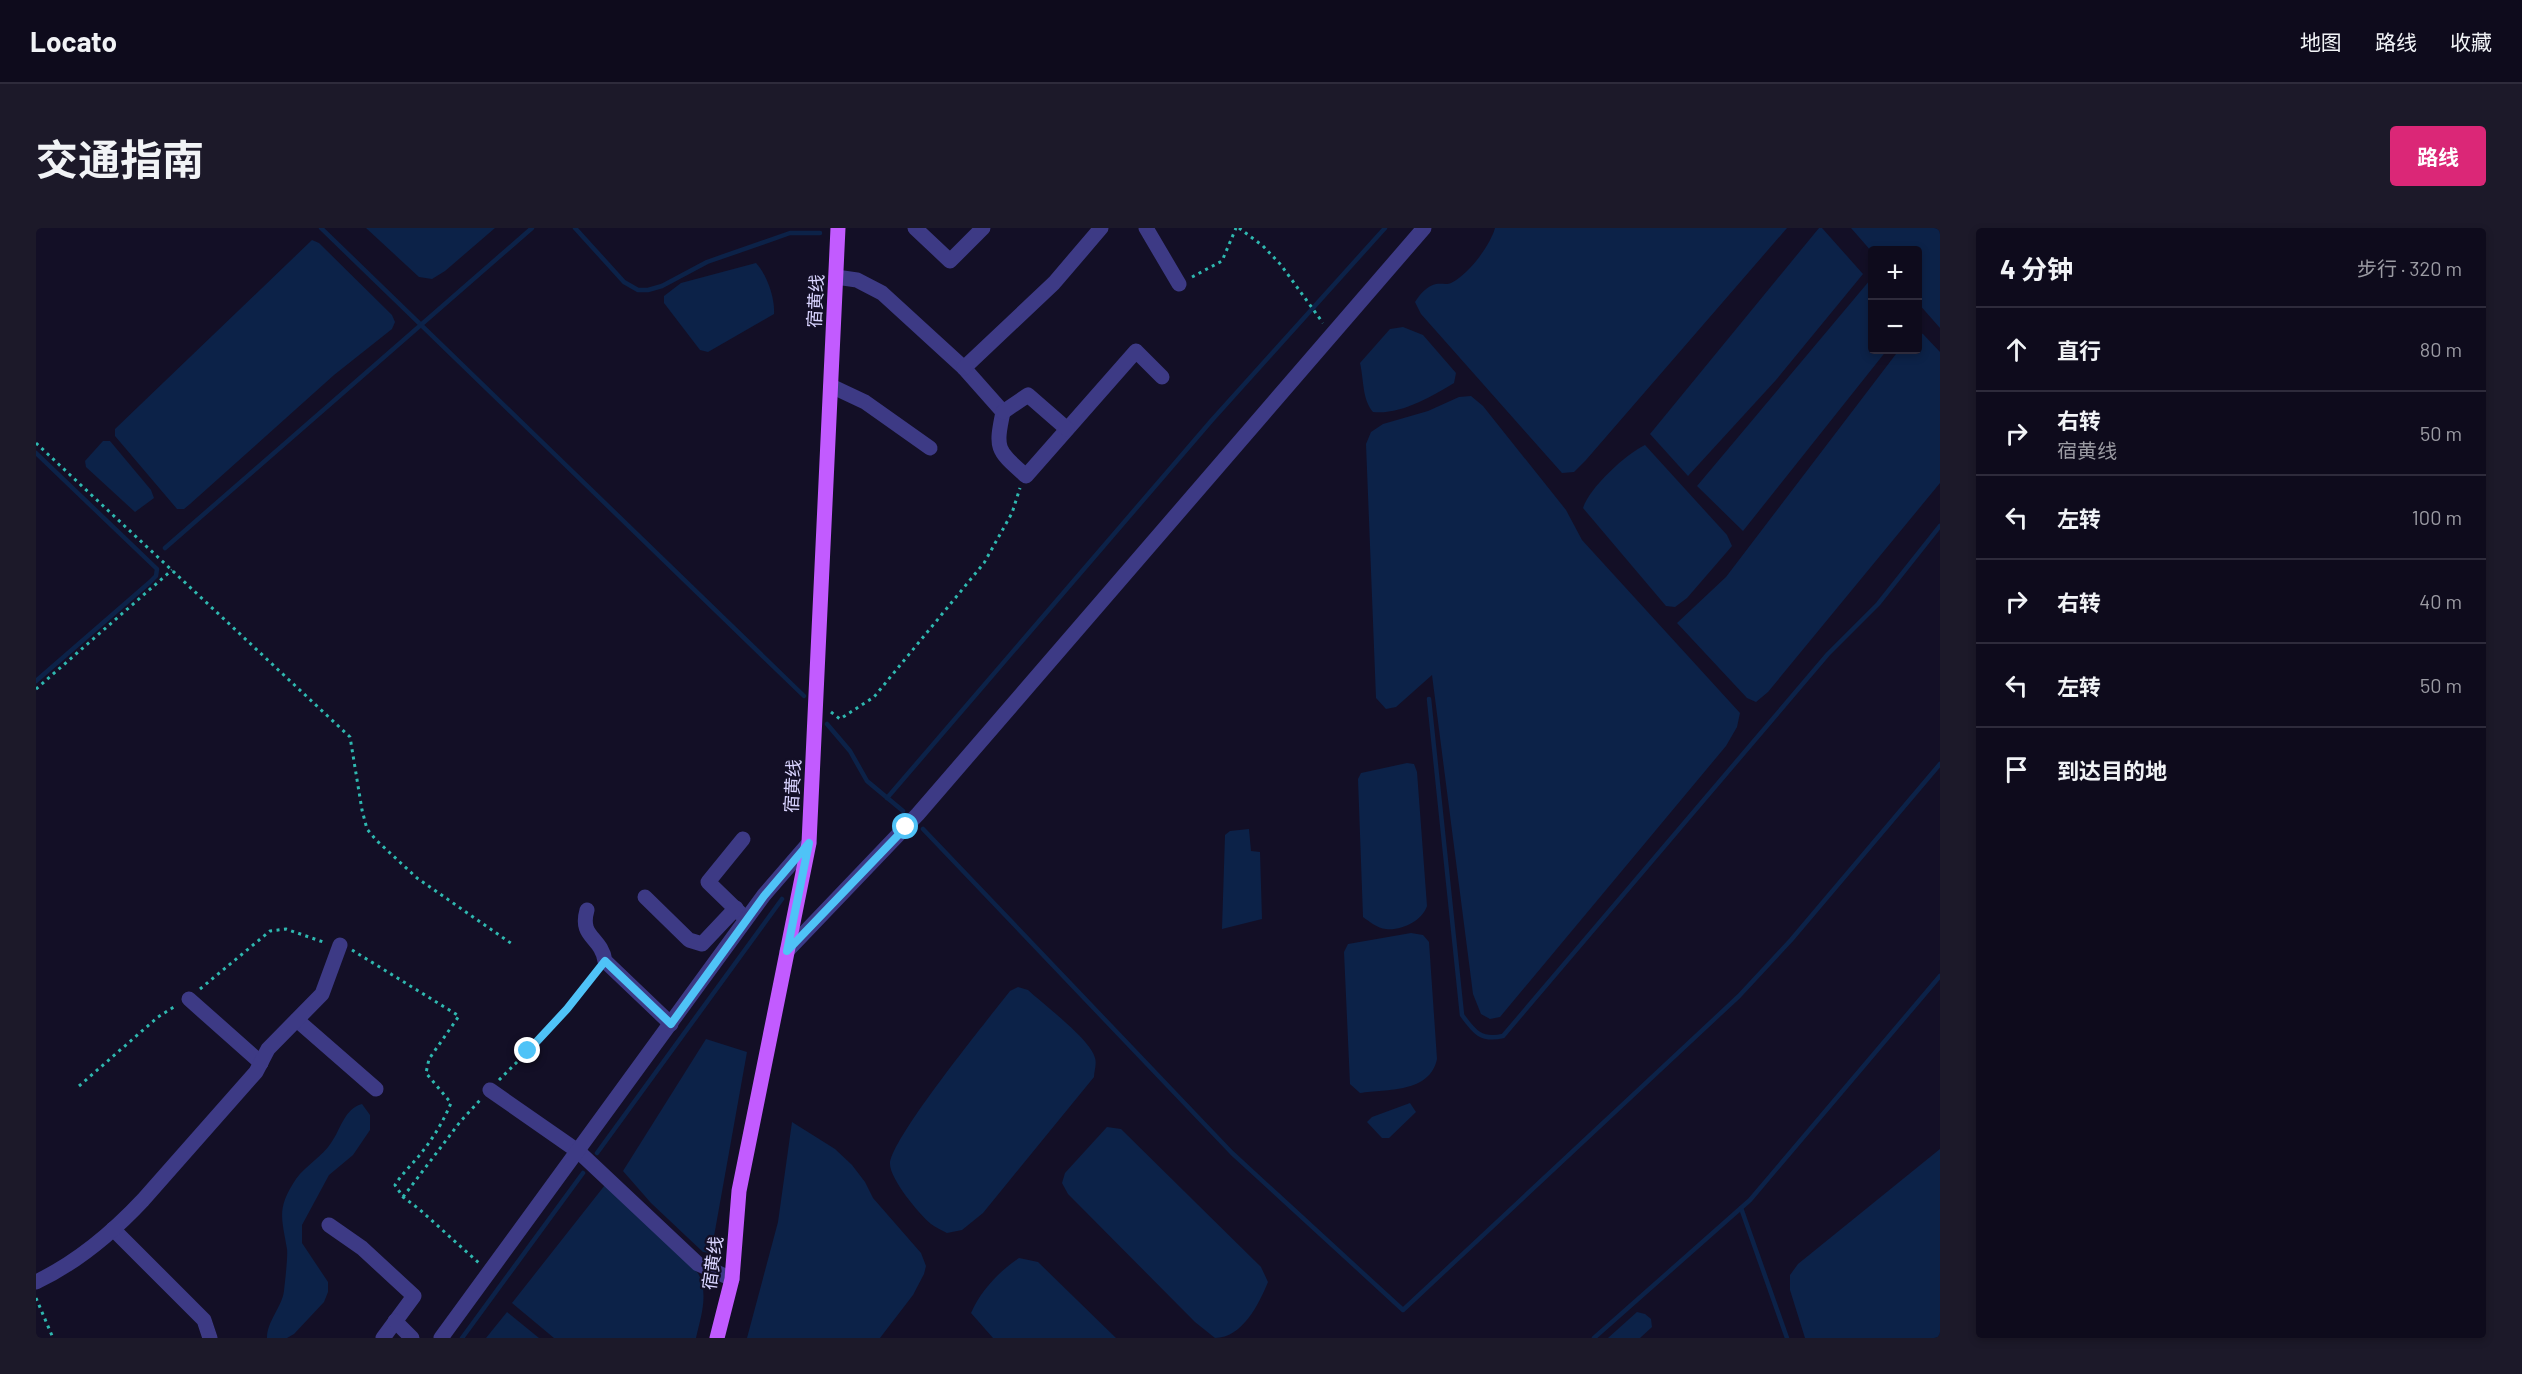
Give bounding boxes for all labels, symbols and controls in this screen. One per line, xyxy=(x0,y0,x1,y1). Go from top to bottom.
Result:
text: Locato xyxy=(30,24,117,58)
text: 地图 xyxy=(2300,29,2342,54)
text: 路线 xyxy=(2375,29,2417,54)
text: 收藏 xyxy=(2450,29,2492,54)
button: 路线 xyxy=(2390,126,2486,186)
text: 交通指南 xyxy=(36,133,204,183)
map controls xyxy=(1868,246,1922,354)
button: + xyxy=(1868,246,1922,300)
text: 4 分钟 xyxy=(2000,253,2073,284)
text: 步行 · 320 m xyxy=(2357,256,2462,280)
street label: 宿黄线 xyxy=(803,273,827,329)
button: − xyxy=(1868,300,1922,354)
icon: ahead xyxy=(2000,333,2033,366)
text: 直行 xyxy=(2057,337,2101,363)
text: 80 m xyxy=(2420,337,2462,361)
text: 右转 xyxy=(2057,407,2101,433)
icon: right xyxy=(2000,417,2033,450)
text: 50 m xyxy=(2420,421,2462,445)
text: 宿黄线 xyxy=(2057,438,2117,462)
icon: left xyxy=(2000,501,2033,534)
text: 左转 xyxy=(2057,505,2101,531)
text: 100 m xyxy=(2412,505,2462,529)
icon: right xyxy=(2000,585,2033,618)
text: 右转 xyxy=(2057,589,2101,615)
text: 40 m xyxy=(2419,589,2462,613)
icon: left xyxy=(2000,669,2033,702)
text: 左转 xyxy=(2057,673,2101,699)
text: 50 m xyxy=(2420,673,2462,697)
icon: arrive xyxy=(2000,753,2033,786)
text: 到达目的地 xyxy=(2057,757,2167,783)
street label: 宿黄线 xyxy=(780,758,804,814)
route start xyxy=(892,813,918,839)
route end xyxy=(514,1037,540,1063)
street label: 宿黄线 xyxy=(697,1235,727,1291)

